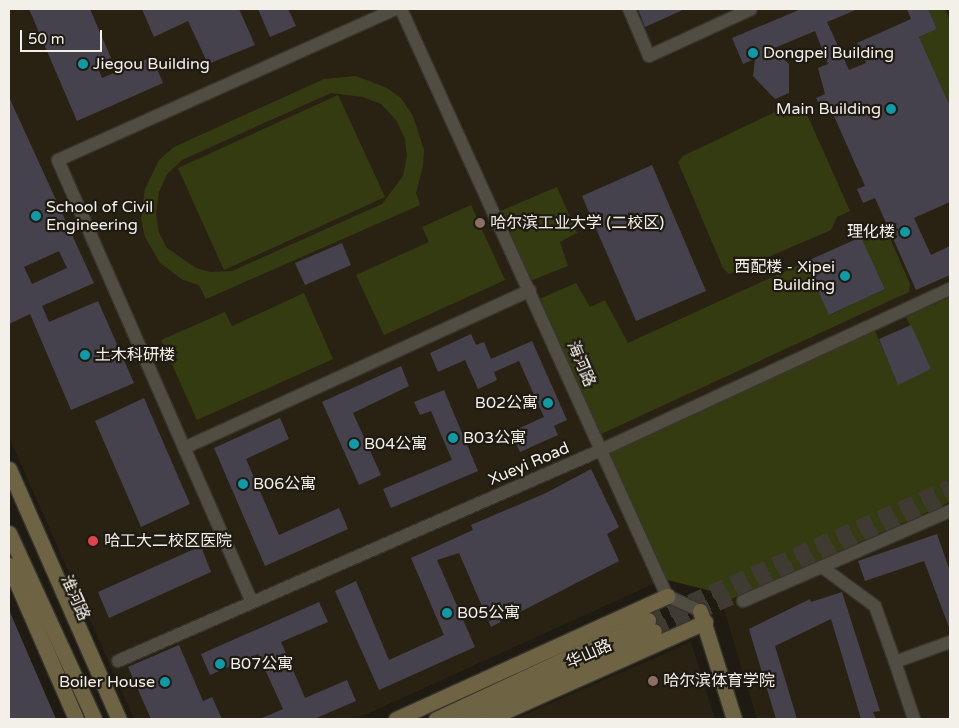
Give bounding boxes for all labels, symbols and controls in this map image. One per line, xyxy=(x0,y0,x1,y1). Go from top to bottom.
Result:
scale bar xyxy=(22,20,105,52)
text: 50 m xyxy=(28,30,65,48)
place label: Dongpei Building xyxy=(763,43,894,63)
marker: Dongpei Building xyxy=(747,47,759,59)
place label: Jiegou Building xyxy=(93,54,210,74)
marker: Jiegou Building xyxy=(77,58,89,70)
place label: Main Building xyxy=(776,99,881,119)
marker: Main Building xyxy=(885,103,897,115)
place label: School of Civil Engineering xyxy=(46,197,153,235)
marker: School of Civil Engineering xyxy=(30,210,42,222)
place label: 哈尔滨工业大学 (二校区) xyxy=(490,213,664,233)
marker: 哈尔滨工业大学 (二校区) xyxy=(474,217,486,229)
place label: 理化楼 xyxy=(847,222,895,242)
marker: 理化楼 xyxy=(899,226,911,238)
place label: 西配楼 - Xipei Building xyxy=(734,257,835,295)
marker: 西配楼 - Xipei Building xyxy=(839,270,851,282)
street label: 海河路 xyxy=(563,338,599,390)
place label: 土木科研楼 xyxy=(95,345,175,365)
marker: 土木科研楼 xyxy=(79,349,91,361)
place label: B02公寓 xyxy=(475,393,538,413)
marker: B02公寓 xyxy=(542,397,554,409)
place label: B03公寓 xyxy=(463,428,526,448)
marker: B03公寓 xyxy=(447,432,459,444)
place label: B04公寓 xyxy=(364,434,427,454)
marker: B04公寓 xyxy=(348,438,360,450)
street label: Xueyi Road xyxy=(486,438,572,490)
place label: B06公寓 xyxy=(253,474,316,494)
marker: B06公寓 xyxy=(237,478,249,490)
place label: 哈工大二校区医院 xyxy=(104,531,232,551)
marker: 哈工大二校区医院 xyxy=(86,534,100,548)
street label: 淮河路 xyxy=(56,572,94,624)
place label: B05公寓 xyxy=(457,603,520,623)
marker: B05公寓 xyxy=(441,607,453,619)
street label: 华山路 xyxy=(563,635,615,673)
place label: B07公寓 xyxy=(230,654,293,674)
marker: B07公寓 xyxy=(214,658,226,670)
place label: 哈尔滨体育学院 xyxy=(663,671,775,691)
place label: Boiler House xyxy=(59,672,155,692)
marker: 哈尔滨体育学院 xyxy=(647,675,659,687)
marker: Boiler House xyxy=(159,676,171,688)

